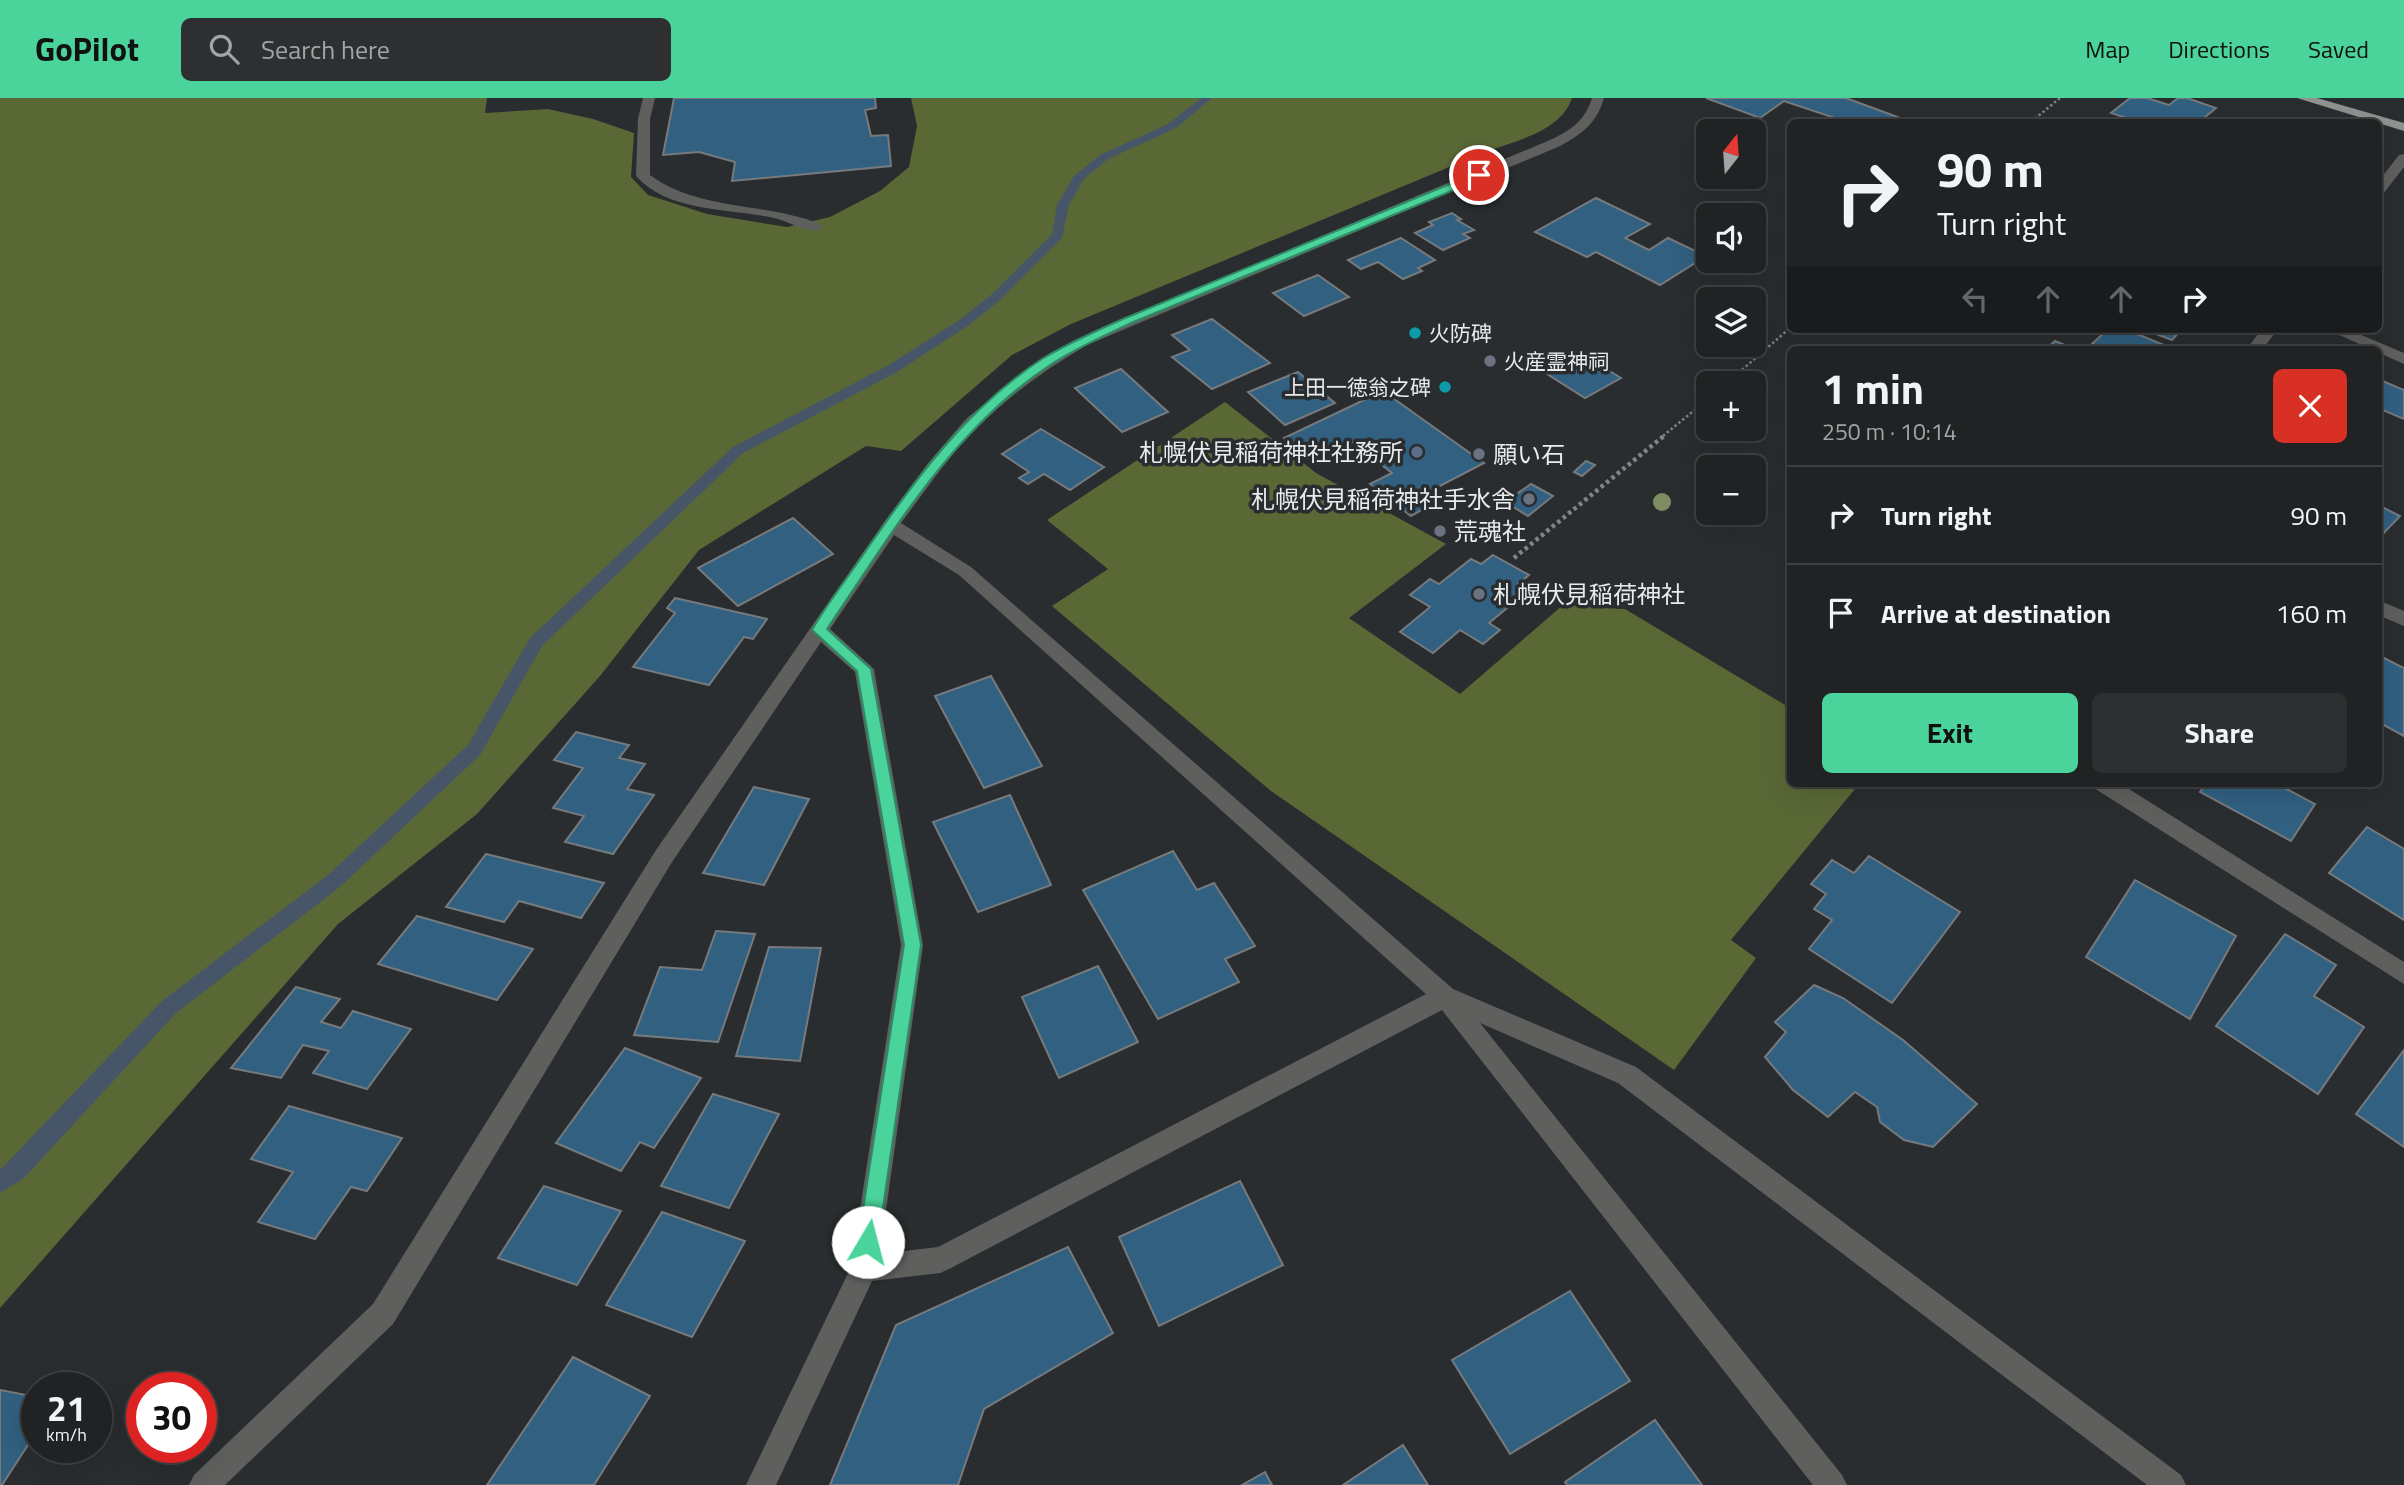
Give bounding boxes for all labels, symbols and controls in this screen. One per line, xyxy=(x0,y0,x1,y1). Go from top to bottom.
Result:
search box xyxy=(181,18,671,81)
text: GoPilot xyxy=(35,24,139,74)
icon: search xyxy=(205,30,243,68)
text: Search here xyxy=(261,30,390,69)
text: Map xyxy=(2085,31,2130,67)
text: Directions xyxy=(2168,31,2270,67)
text: Saved xyxy=(2308,31,2369,67)
north arrow xyxy=(1696,119,1766,189)
map controls xyxy=(1696,119,1766,525)
text: 90 m xyxy=(1937,131,2044,206)
pin xyxy=(1449,145,1509,205)
icon: right xyxy=(1822,147,1913,238)
icon: arrive xyxy=(1460,156,1498,194)
text: Turn right xyxy=(1937,199,2066,247)
button: sound xyxy=(1696,203,1766,273)
icon: left xyxy=(1956,280,1994,318)
icon: ahead xyxy=(2029,280,2067,318)
icon: ahead xyxy=(2102,280,2140,318)
icon: right xyxy=(2175,280,2213,318)
button: layers xyxy=(1696,287,1766,357)
place label: 火防碑 xyxy=(1429,317,1492,349)
marker: 火防碑 xyxy=(1407,325,1423,341)
place label: 火産霊神祠 xyxy=(1504,345,1609,377)
marker: 火産霊神祠 xyxy=(1482,353,1498,369)
text: 1 min xyxy=(1822,356,1924,420)
button: close xyxy=(2273,369,2347,443)
place label: 上田一徳翁之碑 xyxy=(1284,371,1431,403)
button: + xyxy=(1696,371,1766,441)
marker: 上田一徳翁之碑 xyxy=(1437,379,1453,395)
text: 250 m · 10:14 xyxy=(1822,414,1957,449)
place label: 札幌伏見稲荷神社社務所 xyxy=(1139,434,1403,470)
place label: 願い石 xyxy=(1493,436,1565,472)
marker: 札幌伏見稲荷神社社務所 xyxy=(1409,444,1425,460)
marker: 願い石 xyxy=(1471,446,1487,462)
button: − xyxy=(1696,455,1766,525)
place label: 札幌伏見稲荷神社手水舎 xyxy=(1251,481,1515,517)
marker: 札幌伏見稲荷神社手水舎 xyxy=(1521,491,1537,507)
icon: right xyxy=(1822,496,1860,534)
text: Turn right xyxy=(1881,496,1992,535)
text: 90 m xyxy=(2290,496,2347,535)
place label: 荒魂社 xyxy=(1454,513,1526,549)
marker: 荒魂社 xyxy=(1432,523,1448,539)
place label: 札幌伏見稲荷神社 xyxy=(1493,576,1685,612)
marker: 札幌伏見稲荷神社 xyxy=(1471,586,1487,602)
icon: arrive xyxy=(1822,594,1860,632)
text: Arrive at destination xyxy=(1881,594,2111,633)
text: 160 m xyxy=(2276,594,2347,633)
button: Exit xyxy=(1822,693,2078,773)
button: Share xyxy=(2092,693,2347,773)
position arrow xyxy=(831,1205,905,1279)
speed limit sign: 30 xyxy=(126,1372,217,1463)
text: 21 xyxy=(47,1381,86,1435)
text: km/h xyxy=(46,1421,87,1448)

